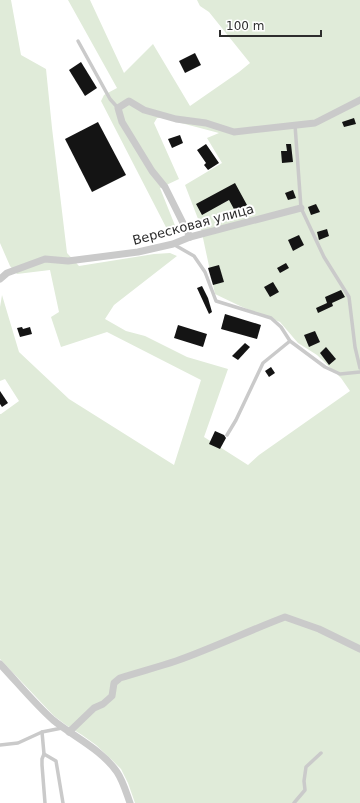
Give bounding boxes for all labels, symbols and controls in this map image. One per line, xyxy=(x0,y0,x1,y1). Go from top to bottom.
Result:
scale bar xyxy=(220,12,321,38)
text: 100 m xyxy=(226,19,264,33)
street label: Вересковая улица xyxy=(131,201,255,248)

